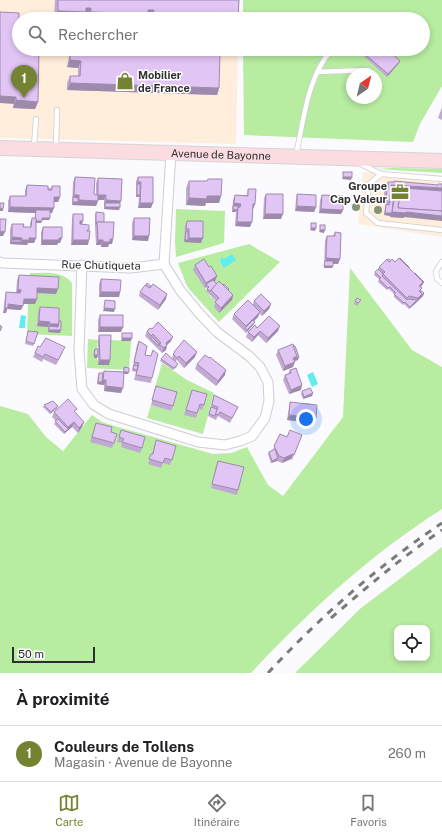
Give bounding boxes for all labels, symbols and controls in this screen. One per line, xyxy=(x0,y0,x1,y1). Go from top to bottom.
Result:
search box xyxy=(12,12,430,56)
icon: search xyxy=(26,23,48,45)
text: Rechercher xyxy=(58,26,138,43)
pin: 1 xyxy=(11,65,37,98)
north arrow xyxy=(346,68,382,104)
place label: Mobilier de France xyxy=(138,69,190,94)
shop icon: Mobilier de France xyxy=(115,71,135,91)
street label: Avenue de Bayonne xyxy=(171,147,271,162)
place label: Groupe Cap Valeur xyxy=(330,180,387,205)
office icon: Groupe Cap Valeur xyxy=(390,182,410,202)
street label: Rue Chutiqueta xyxy=(61,258,141,272)
your location xyxy=(296,409,316,429)
map controls xyxy=(394,625,430,661)
button: locate xyxy=(394,625,430,661)
scale bar xyxy=(12,645,95,664)
text: 50 m xyxy=(18,648,44,660)
text: À proximité xyxy=(16,689,110,709)
text: Couleurs de Tollens xyxy=(54,738,194,755)
text: 1 xyxy=(26,746,32,761)
text: 260 m xyxy=(388,746,426,761)
text: Magasin · Avenue de Bayonne xyxy=(54,755,232,770)
tab: Carte xyxy=(55,792,83,828)
tab: Itinéraire xyxy=(194,792,240,828)
tab: Favoris xyxy=(350,792,387,828)

